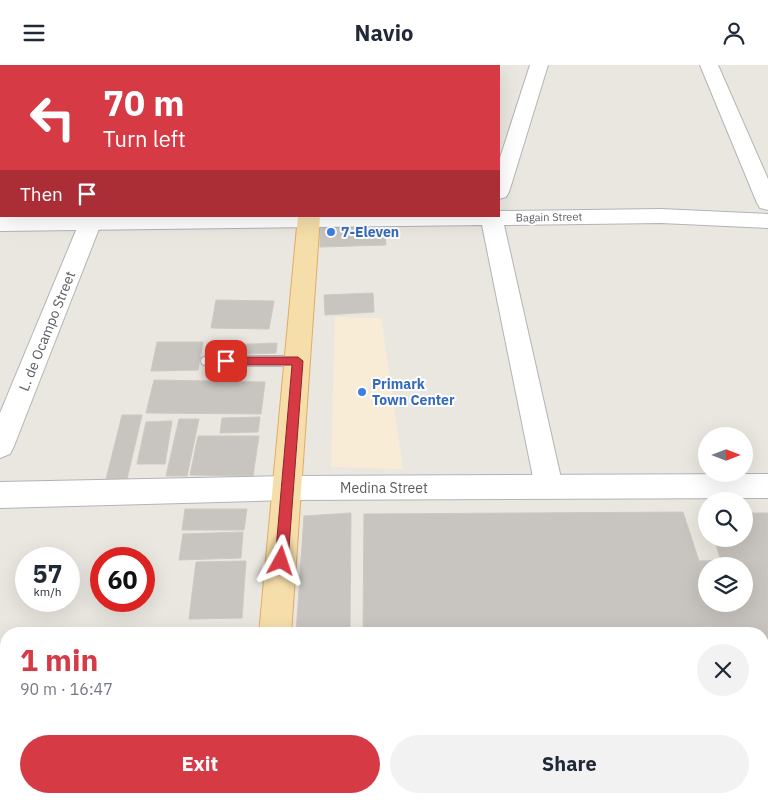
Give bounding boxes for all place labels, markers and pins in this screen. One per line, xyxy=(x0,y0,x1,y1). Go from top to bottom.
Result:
place label: 7-Eleven xyxy=(341,223,399,241)
marker: 7-Eleven xyxy=(325,226,337,238)
pin xyxy=(205,340,247,382)
place label: Primark Town Center xyxy=(372,375,455,409)
marker: Primark Town Center xyxy=(356,386,368,398)

